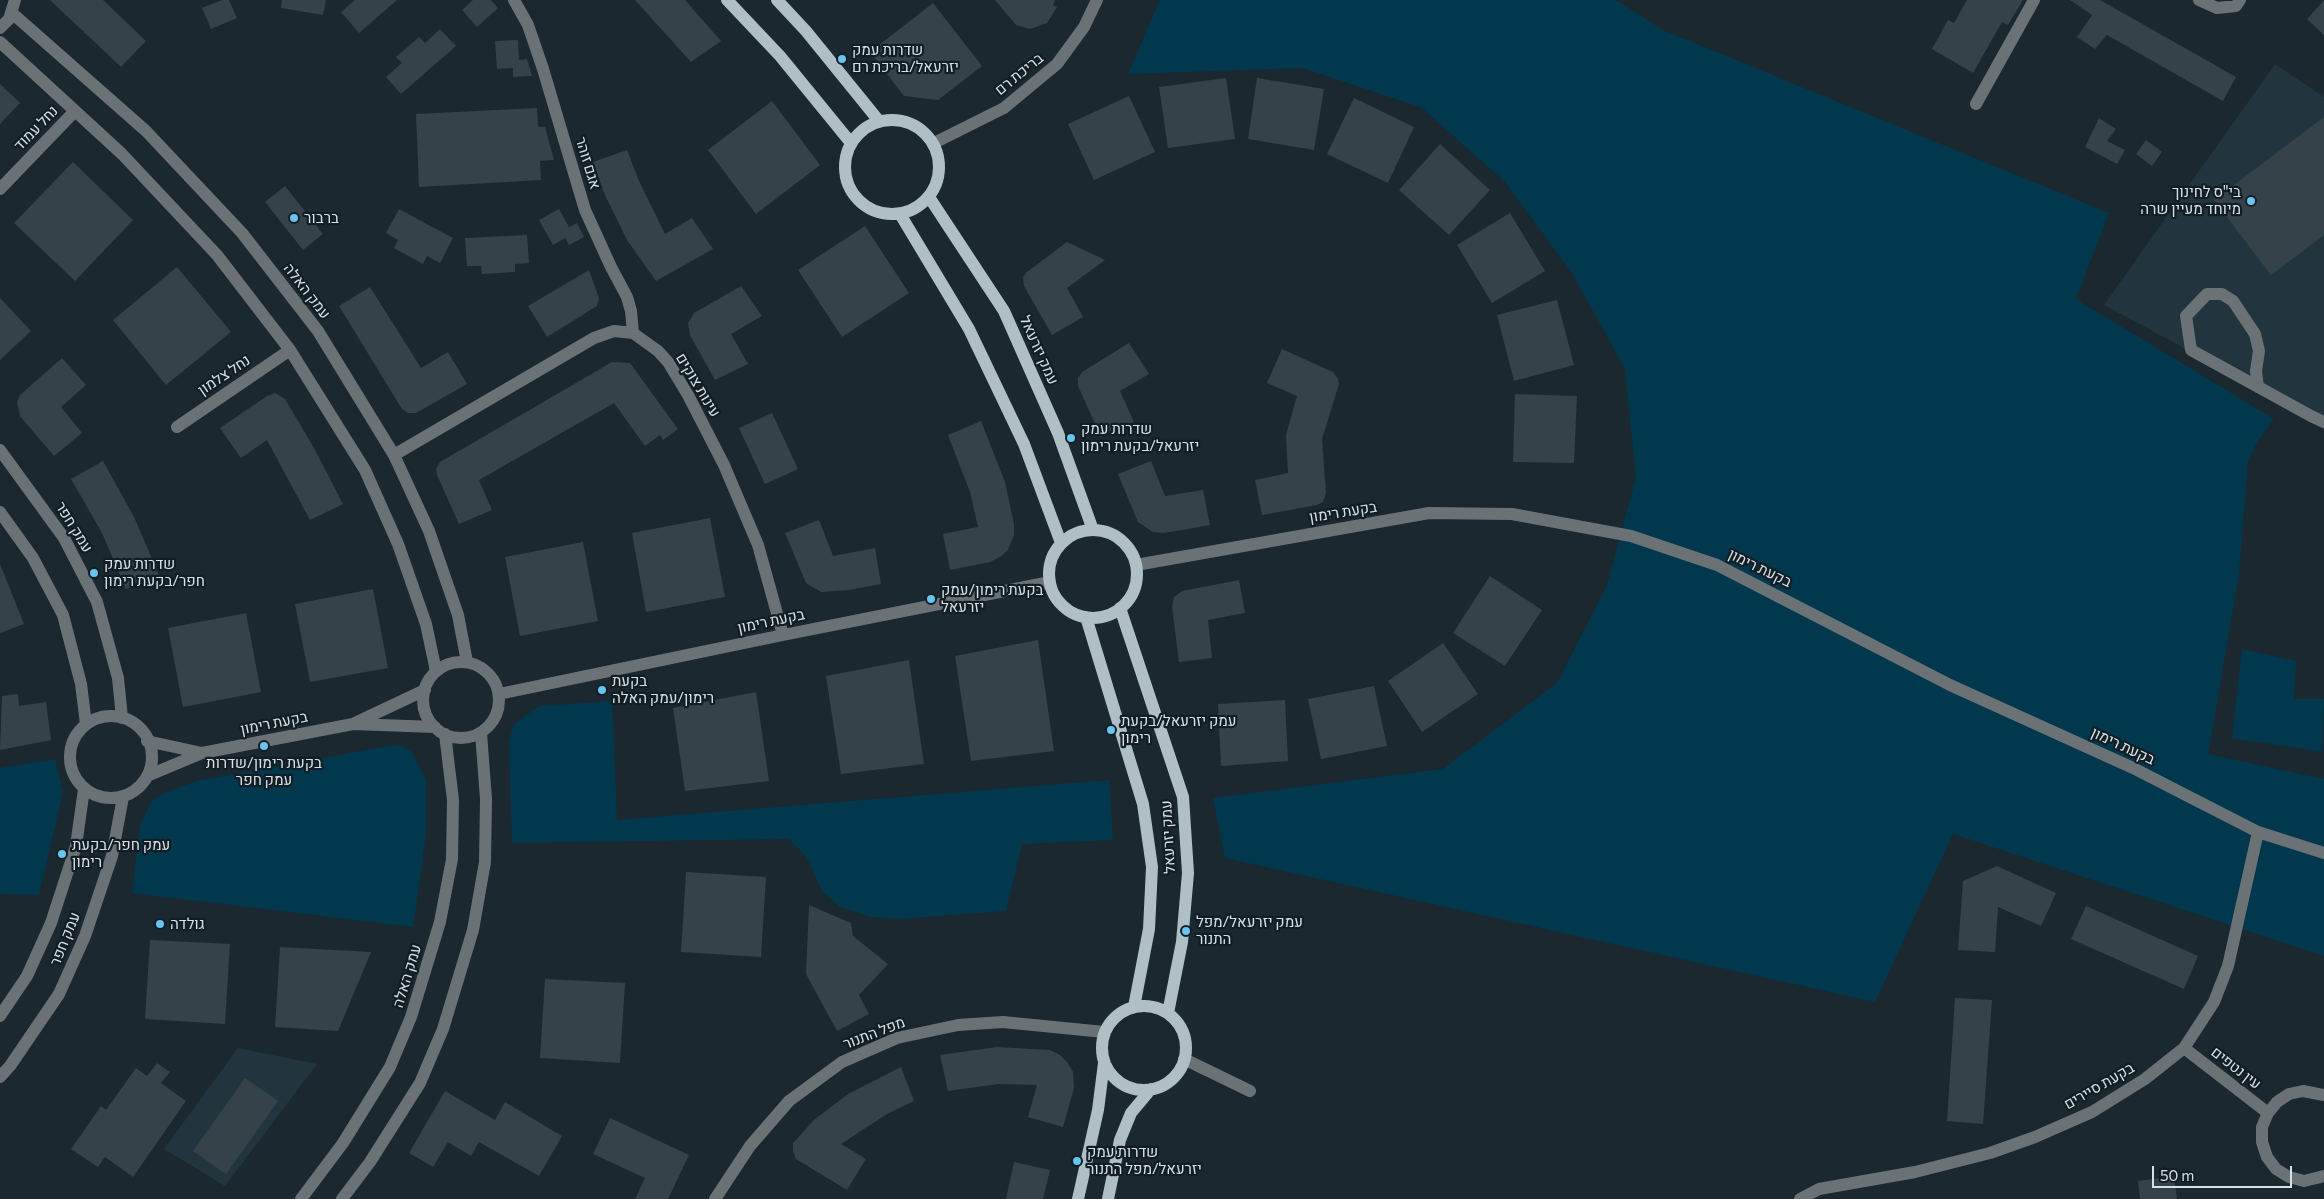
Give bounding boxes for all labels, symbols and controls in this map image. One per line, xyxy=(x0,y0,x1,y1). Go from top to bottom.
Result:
place label: שדרות עמק יזרעאל/בריכת רם xyxy=(852,41,959,76)
street label: בריכת רם xyxy=(991,49,1047,99)
marker: שדרות עמק יזרעאל/בריכת רם xyxy=(836,53,848,65)
street label: נחל עמוד xyxy=(10,102,62,154)
street label: אגם זוהר xyxy=(572,135,604,191)
place label: בי"ס לחינוך מיוחד מעיין שרה xyxy=(2140,183,2241,218)
marker: בי"ס לחינוך מיוחד מעיין שרה xyxy=(2245,195,2257,207)
place label: ברבור xyxy=(304,209,339,227)
marker: ברבור xyxy=(288,212,300,224)
street label: עמק האלה xyxy=(280,260,334,322)
street label: עמק יזרעאל xyxy=(1016,313,1062,387)
street label: עינות צוקים xyxy=(672,350,724,420)
street label: נחל צלמון xyxy=(194,351,254,399)
place label: שדרות עמק יזרעאל/בקעת רימון xyxy=(1081,420,1199,455)
marker: שדרות עמק יזרעאל/בקעת רימון xyxy=(1065,432,1077,444)
street label: עמק חפר xyxy=(51,498,97,556)
street label: בקעת רימון xyxy=(1308,498,1378,526)
street label: בקעת רימון xyxy=(1725,545,1795,591)
place label: שדרות עמק חפר/בקעת רימון xyxy=(104,555,205,590)
marker: שדרות עמק חפר/בקעת רימון xyxy=(88,567,100,579)
place label: בקעת רימון/עמק יזרעאל xyxy=(941,581,1043,616)
marker: בקעת רימון/עמק יזרעאל xyxy=(925,593,937,605)
street label: בקעת רימון xyxy=(736,605,806,637)
place label: בקעת רימון/עמק האלה xyxy=(612,672,714,707)
marker: בקעת רימון/עמק האלה xyxy=(596,684,608,696)
street label: בקעת רימון xyxy=(239,708,309,738)
place label: עמק יזרעאל/בקעת רימון xyxy=(1121,712,1237,747)
street label: בקעת רימון xyxy=(2088,723,2158,769)
marker: עמק יזרעאל/בקעת רימון xyxy=(1105,724,1117,736)
marker: בקעת רימון/שדרות עמק חפר xyxy=(258,740,270,752)
place label: בקעת רימון/שדרות עמק חפר xyxy=(206,754,322,789)
street label: עמק יזרעאל xyxy=(1157,800,1179,874)
place label: עמק חפר/בקעת רימון xyxy=(72,836,170,871)
marker: עמק חפר/בקעת רימון xyxy=(56,848,68,860)
street label: עמק חפר xyxy=(46,910,84,968)
place label: עמק יזרעאל/מפל התנור xyxy=(1196,913,1303,948)
place label: גולדה xyxy=(170,915,205,933)
marker: גולדה xyxy=(154,918,166,930)
marker: עמק יזרעאל/מפל התנור xyxy=(1180,925,1192,937)
street label: עמק האלה xyxy=(389,942,425,1010)
street label: מפל התנור xyxy=(840,1013,908,1053)
street label: עין נטפים xyxy=(2207,1043,2265,1093)
street label: בקעת סיירים xyxy=(2061,1059,2137,1113)
place label: שדרות עמק יזרעאל/מפל התנור xyxy=(1087,1143,1202,1178)
marker: שדרות עמק יזרעאל/מפל התנור xyxy=(1071,1155,1083,1167)
scale bar xyxy=(2154,1156,2294,1188)
text: 50 m xyxy=(2160,1166,2194,1184)

